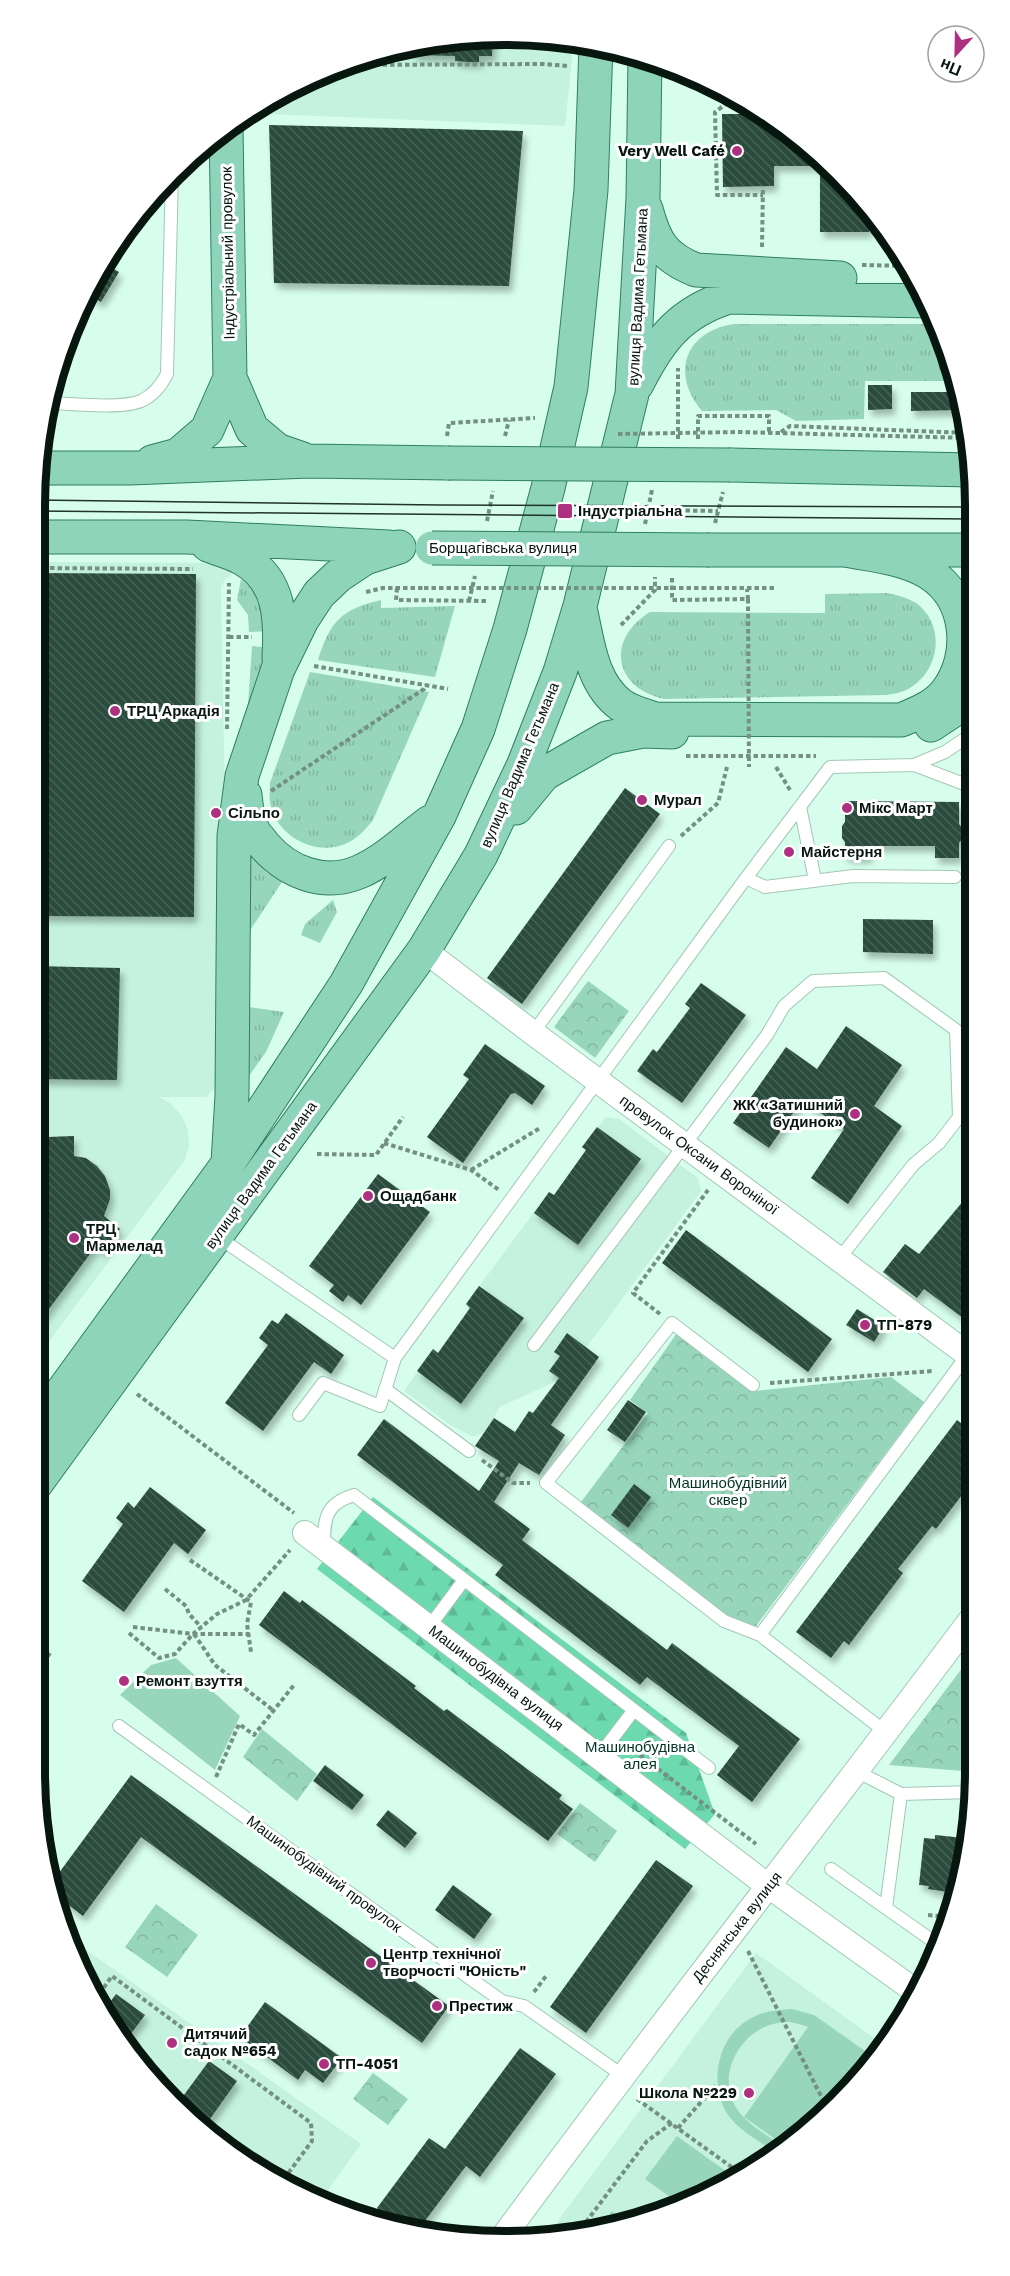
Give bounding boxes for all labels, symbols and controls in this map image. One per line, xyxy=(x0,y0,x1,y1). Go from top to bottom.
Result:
north arrow xyxy=(926,24,986,84)
text: Пн xyxy=(937,55,964,80)
place label: Very Well Café xyxy=(618,142,725,160)
marker: Very Well Café xyxy=(730,144,744,158)
street label: Індустріальний провулок xyxy=(217,166,239,340)
street label: вулиця Вадима Гетьмана xyxy=(624,207,652,386)
marker: Індустріальна xyxy=(556,502,574,520)
place label: Індустріальна xyxy=(578,502,683,520)
street label: Борщагівська вулиця xyxy=(429,539,577,557)
street label: вулиця Вадима Гетьмана xyxy=(477,679,563,850)
place label: ТРЦ Аркадія xyxy=(127,702,220,720)
marker: ТРЦ Аркадія xyxy=(108,704,122,718)
place label: Мурал xyxy=(654,791,702,809)
marker: Мурал xyxy=(635,793,649,807)
place label: Мікс Март xyxy=(859,799,933,817)
marker: Мікс Март xyxy=(840,801,854,815)
place label: Сільпо xyxy=(228,804,280,822)
marker: Сільпо xyxy=(209,806,223,820)
place label: Майстерня xyxy=(801,843,882,861)
marker: Майстерня xyxy=(782,845,796,859)
street label: провулок Оксани Вороніної xyxy=(616,1091,783,1219)
place label: ЖК «Затишний будинок» xyxy=(732,1096,843,1131)
street label: вулиця Вадима Гетьмана xyxy=(201,1097,321,1252)
marker: ЖК «Затишний будинок» xyxy=(848,1107,862,1121)
place label: Ощадбанк xyxy=(380,1187,457,1205)
marker: Ощадбанк xyxy=(361,1189,375,1203)
place label: ТРЦ Мармелад xyxy=(86,1220,163,1255)
marker: ТРЦ Мармелад xyxy=(67,1231,81,1245)
place label: ТП-879 xyxy=(877,1316,932,1334)
marker: ТП-879 xyxy=(858,1318,872,1332)
park label: Машинобудівний сквер xyxy=(669,1474,787,1509)
street label: Машинобудівна вулиця xyxy=(425,1622,567,1734)
place label: Ремонт взуття xyxy=(136,1672,243,1690)
marker: Ремонт взуття xyxy=(117,1674,131,1688)
park label: Машинобудівна алея xyxy=(585,1738,696,1773)
street label: Машинобудівний провулок xyxy=(243,1812,405,1936)
street label: Деснянська вулиця xyxy=(688,1868,786,1986)
place label: Центр технічної творчості "Юність" xyxy=(383,1945,526,1980)
marker: Центр технічної творчості "Юність" xyxy=(364,1956,378,1970)
place label: Престиж xyxy=(449,1997,513,2015)
marker: Престиж xyxy=(430,1999,444,2013)
place label: Дитячий садок №654 xyxy=(184,2025,277,2060)
marker: Дитячий садок №654 xyxy=(165,2036,179,2050)
place label: ТП-4051 xyxy=(336,2055,398,2073)
marker: ТП-4051 xyxy=(317,2057,331,2071)
place label: Школа №229 xyxy=(639,2084,737,2102)
marker: Школа №229 xyxy=(742,2086,756,2100)

